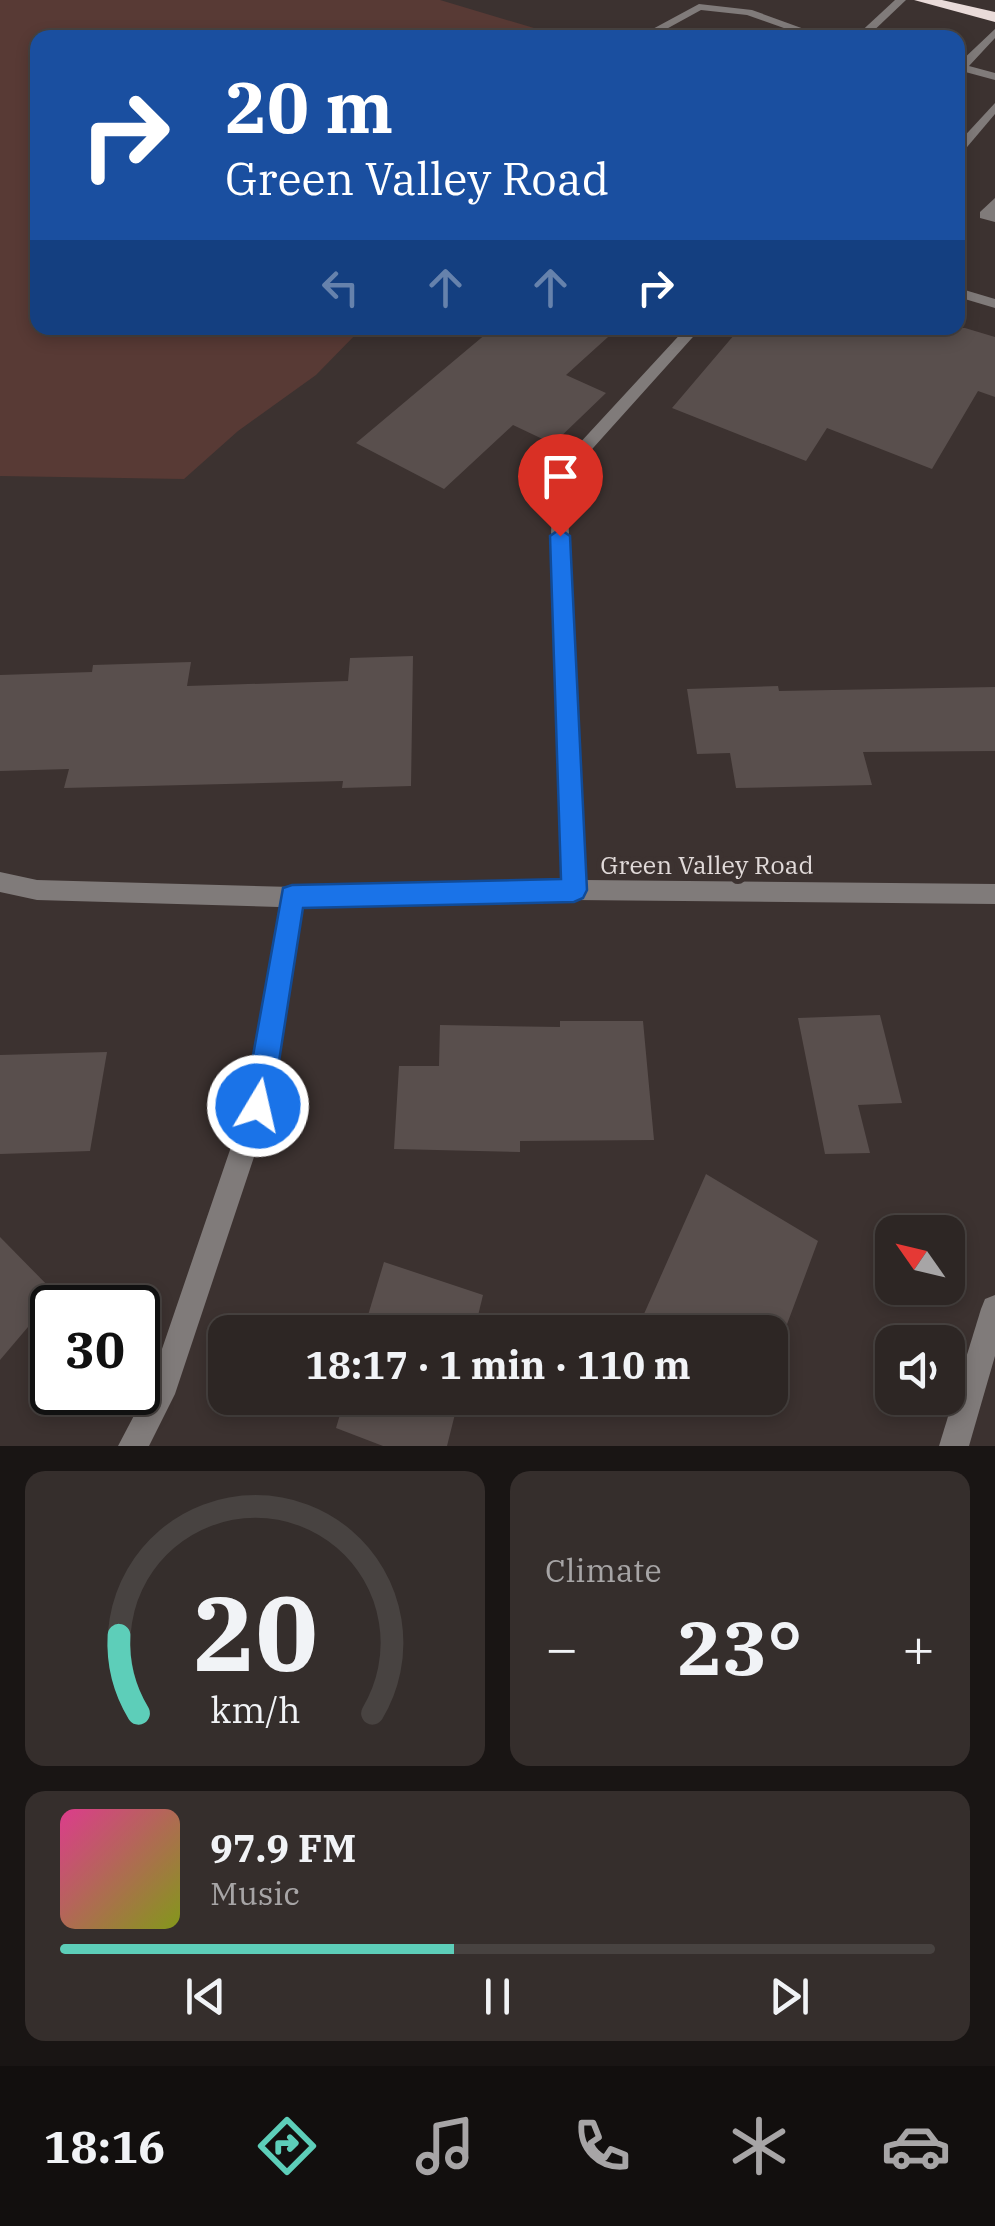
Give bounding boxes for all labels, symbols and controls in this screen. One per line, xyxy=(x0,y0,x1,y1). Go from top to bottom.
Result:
text: 20 m xyxy=(225,61,393,152)
icon: right xyxy=(60,70,190,200)
text: Green Valley Road xyxy=(225,149,609,207)
icon: left xyxy=(313,260,368,315)
icon: ahead xyxy=(418,260,473,315)
icon: ahead xyxy=(523,260,578,315)
icon: right xyxy=(628,260,683,315)
pin xyxy=(518,434,603,537)
icon: arrive xyxy=(533,449,588,504)
street label: Green Valley Road xyxy=(600,848,814,881)
position arrow xyxy=(206,1054,310,1158)
north arrow xyxy=(875,1215,965,1305)
map controls xyxy=(875,1215,965,1415)
speed limit sign: 30 xyxy=(30,1285,160,1415)
button: sound xyxy=(875,1325,965,1415)
text: 18:17 · 1 min · 110 m xyxy=(305,1340,691,1389)
text: Climate xyxy=(545,1549,662,1591)
text: 20 xyxy=(193,1564,317,1700)
text: 23° xyxy=(677,1598,803,1696)
text: − xyxy=(545,1612,578,1683)
text: + xyxy=(902,1612,935,1683)
text: km/h xyxy=(210,1686,300,1733)
text: 97.9 FM xyxy=(210,1823,356,1872)
text: Music xyxy=(210,1872,300,1914)
icon: previous xyxy=(178,1969,233,2024)
icon: pause xyxy=(470,1969,525,2024)
icon: next xyxy=(762,1969,817,2024)
icon: directions xyxy=(252,2111,322,2181)
icon: music xyxy=(410,2111,480,2181)
icon: phone xyxy=(567,2111,637,2181)
icon: climate xyxy=(724,2111,794,2181)
icon: car xyxy=(881,2111,951,2181)
text: 18:16 xyxy=(44,2117,165,2175)

